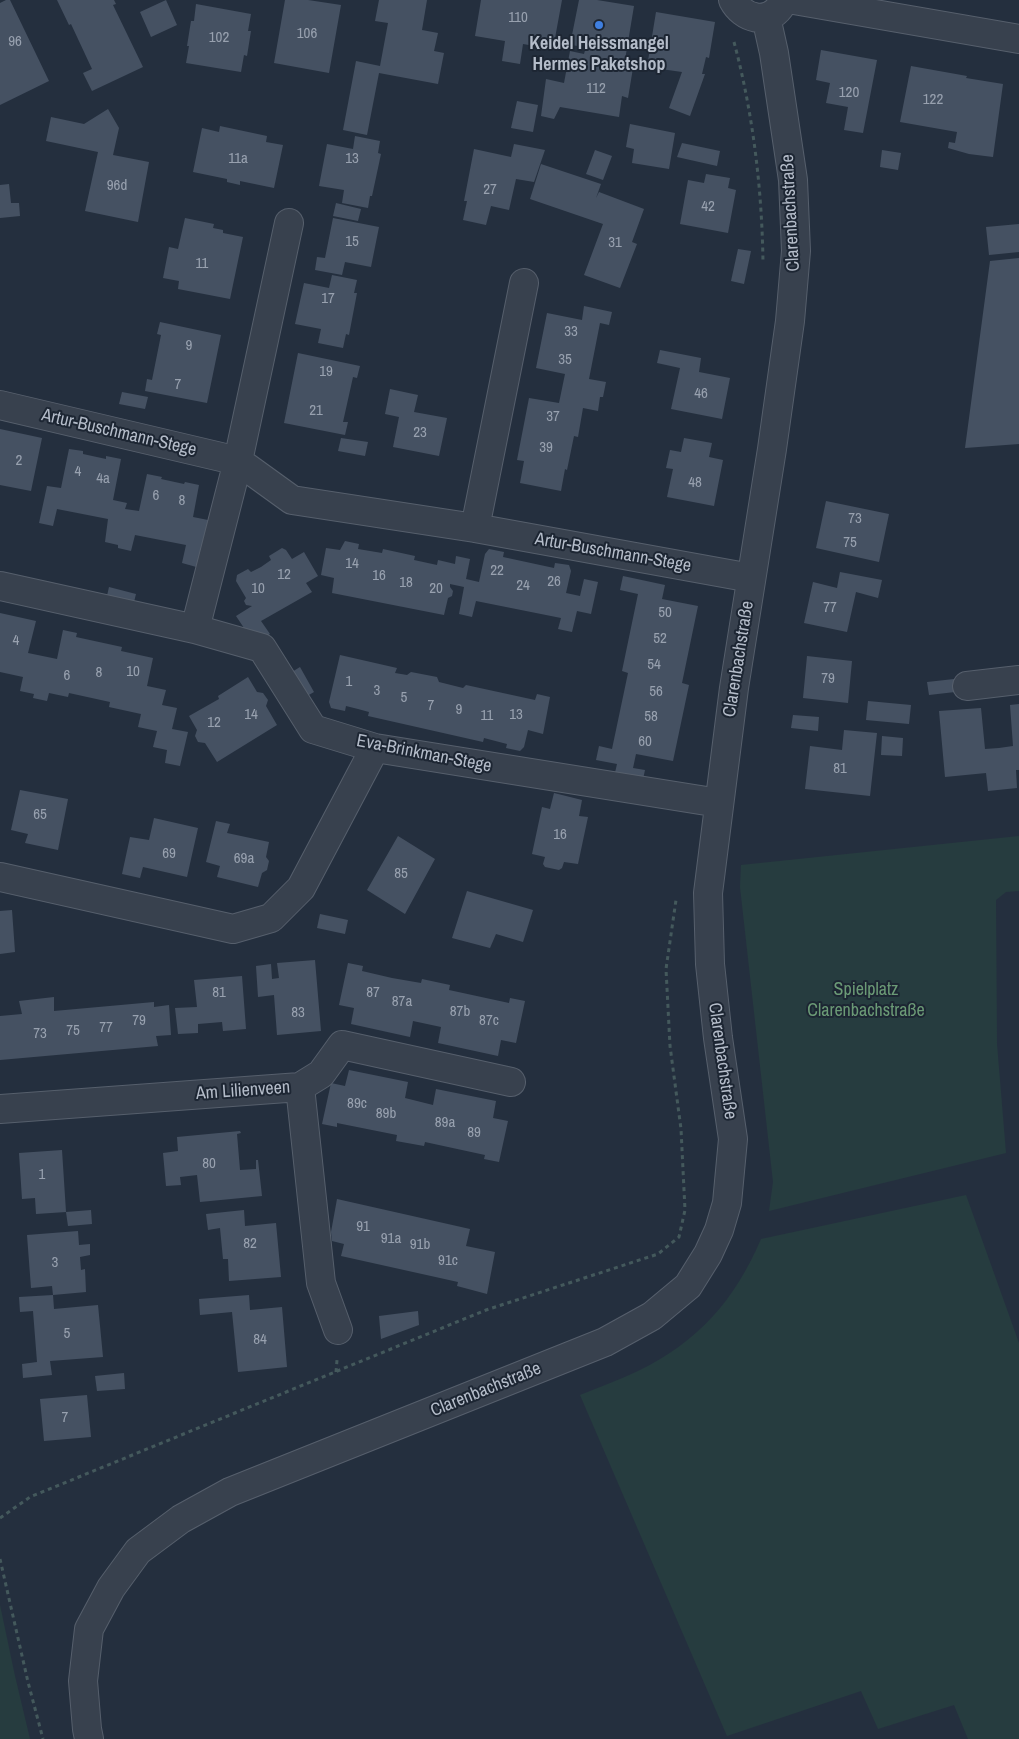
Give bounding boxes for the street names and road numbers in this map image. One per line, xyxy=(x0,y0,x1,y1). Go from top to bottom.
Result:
street label: Clarenbachstraße xyxy=(777,154,805,272)
street label: Artur-Buschmann-Stege xyxy=(39,405,199,461)
street label: Artur-Buschmann-Stege xyxy=(533,529,693,577)
street label: Clarenbachstraße xyxy=(719,599,759,719)
street label: Eva-Brinkman-Stege xyxy=(355,730,493,778)
street label: Clarenbachstraße xyxy=(703,1001,741,1121)
street label: Am Lilienveen xyxy=(195,1077,291,1105)
street label: Clarenbachstraße xyxy=(428,1358,544,1422)

